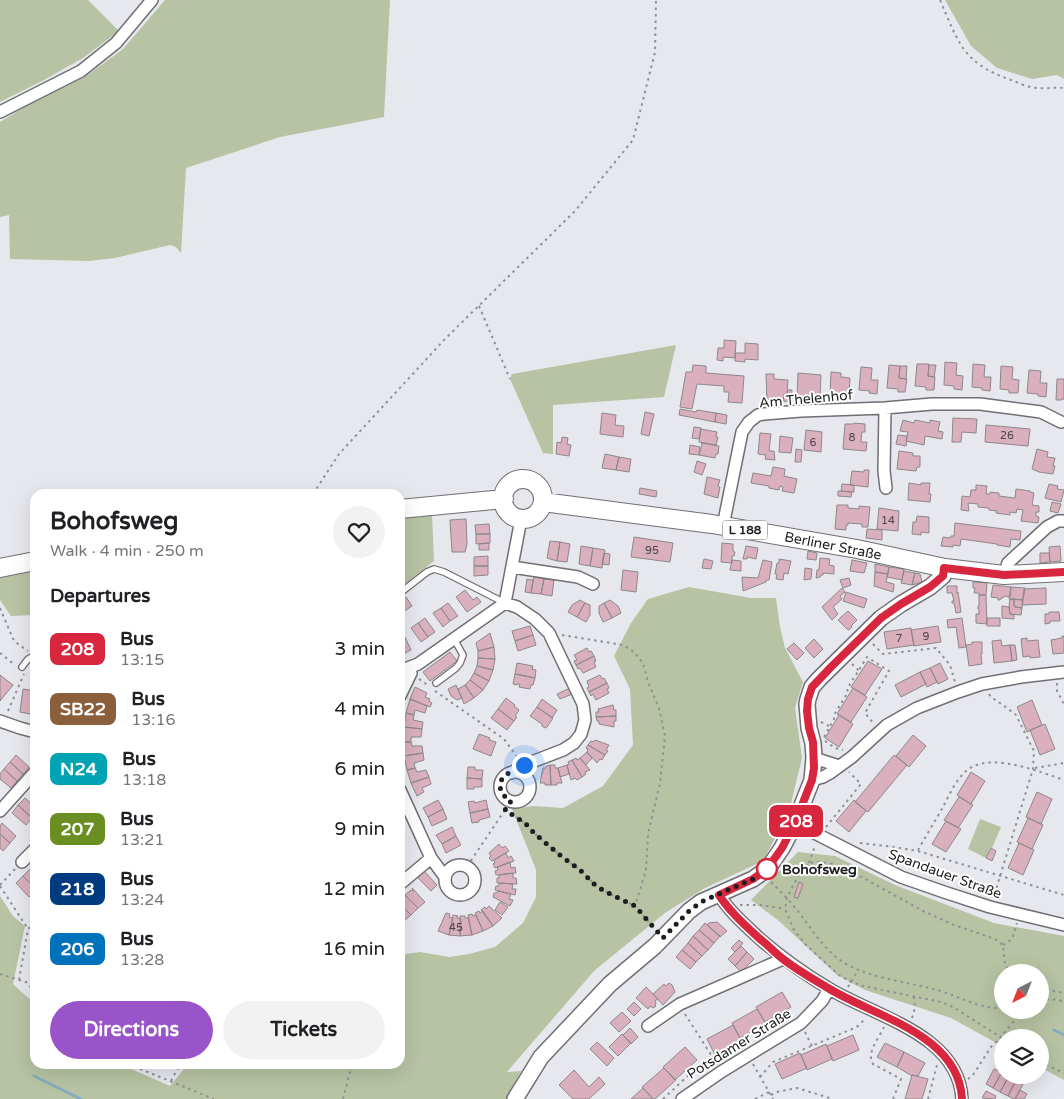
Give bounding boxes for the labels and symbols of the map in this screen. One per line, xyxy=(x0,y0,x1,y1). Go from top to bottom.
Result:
street label: Am Thelenhof xyxy=(758,386,854,412)
house number: 26 xyxy=(1000,429,1014,442)
house number: 8 xyxy=(849,431,856,444)
house number: 6 xyxy=(810,436,817,449)
house number: 14 xyxy=(881,514,895,527)
road number: L 188 xyxy=(722,520,768,540)
street label: Berliner Straße xyxy=(783,528,883,564)
house number: 95 xyxy=(645,544,659,557)
house number: 9 xyxy=(923,630,930,643)
house number: 7 xyxy=(896,632,903,645)
your location xyxy=(512,753,537,778)
line badge: 208 xyxy=(767,805,825,837)
street label: Spandauer Straße xyxy=(886,846,1004,902)
marker: Bohofsweg xyxy=(756,858,778,880)
place label: Bohofsweg xyxy=(782,861,857,878)
house number: 45 xyxy=(449,921,463,934)
north arrow xyxy=(994,964,1049,1019)
street label: Potsdamer Straße xyxy=(684,1005,794,1083)

